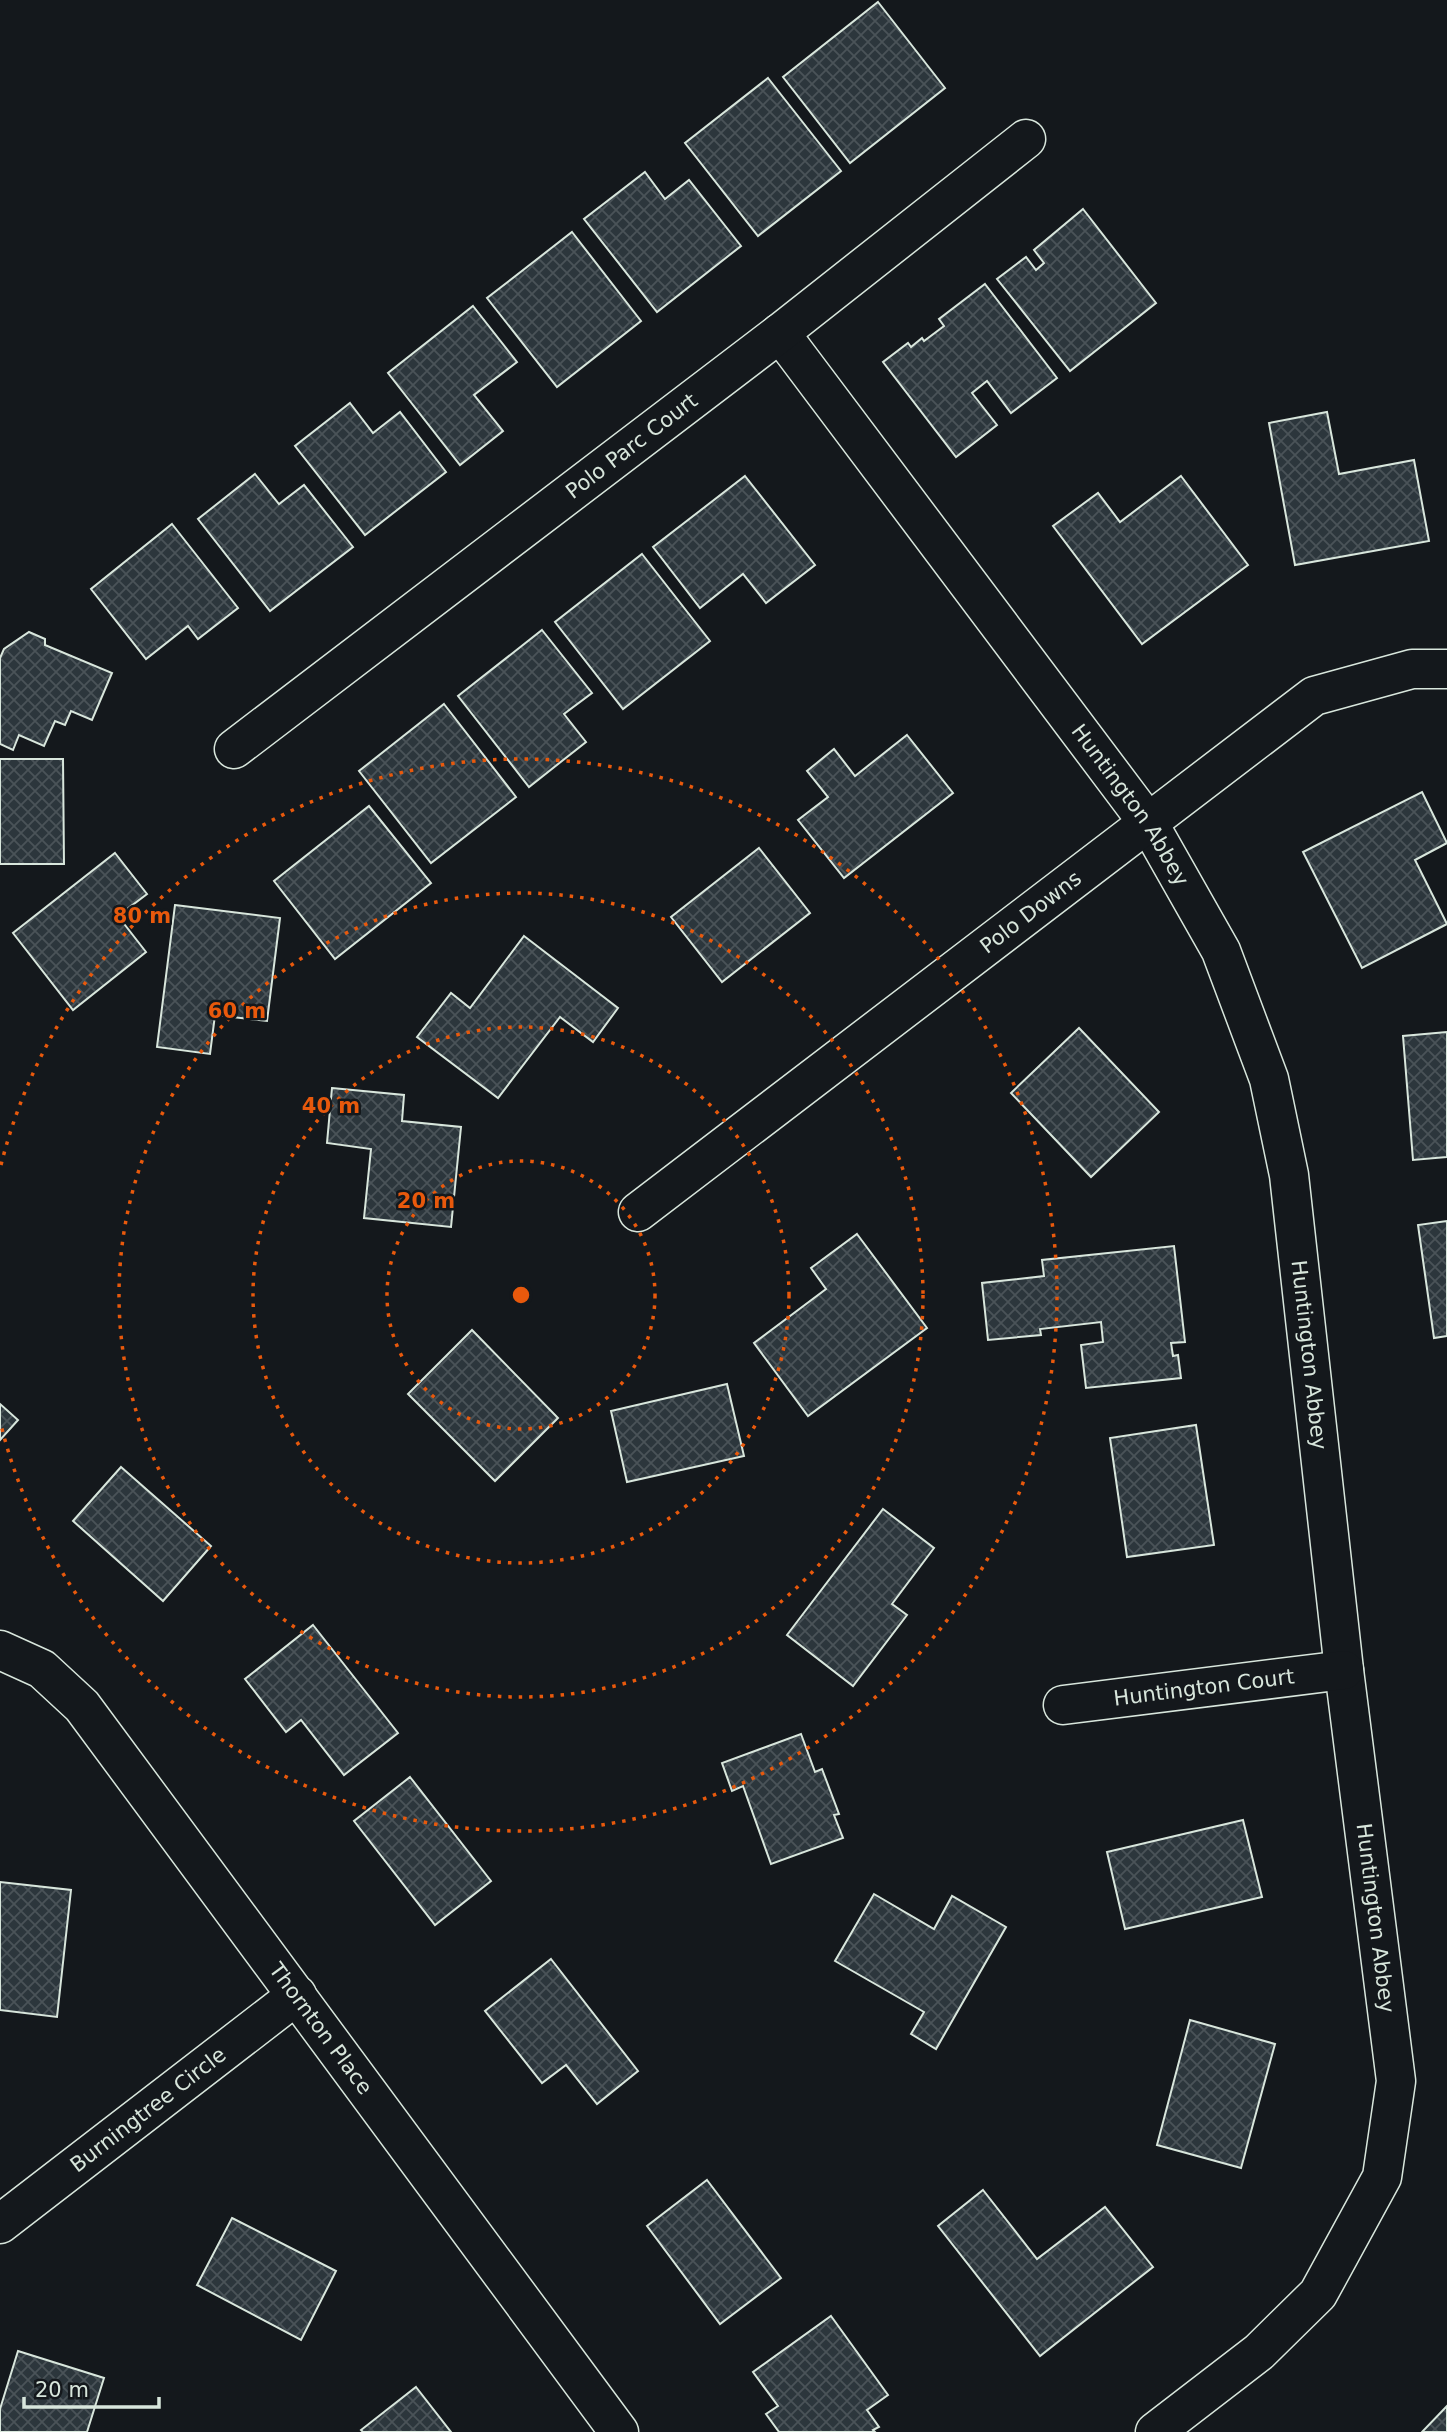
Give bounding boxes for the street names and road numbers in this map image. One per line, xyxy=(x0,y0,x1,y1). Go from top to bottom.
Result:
street label: Polo Parc Court xyxy=(561,388,702,504)
street label: Huntington Abbey xyxy=(1066,720,1194,890)
street label: Polo Downs xyxy=(975,866,1086,958)
street label: Huntington Abbey xyxy=(1287,1259,1331,1451)
street label: Huntington Court xyxy=(1112,1664,1296,1711)
street label: Huntington Abbey xyxy=(1352,1822,1399,2014)
street label: Thornton Place xyxy=(264,1957,377,2099)
street label: Burningtree Circle xyxy=(66,2042,231,2177)

